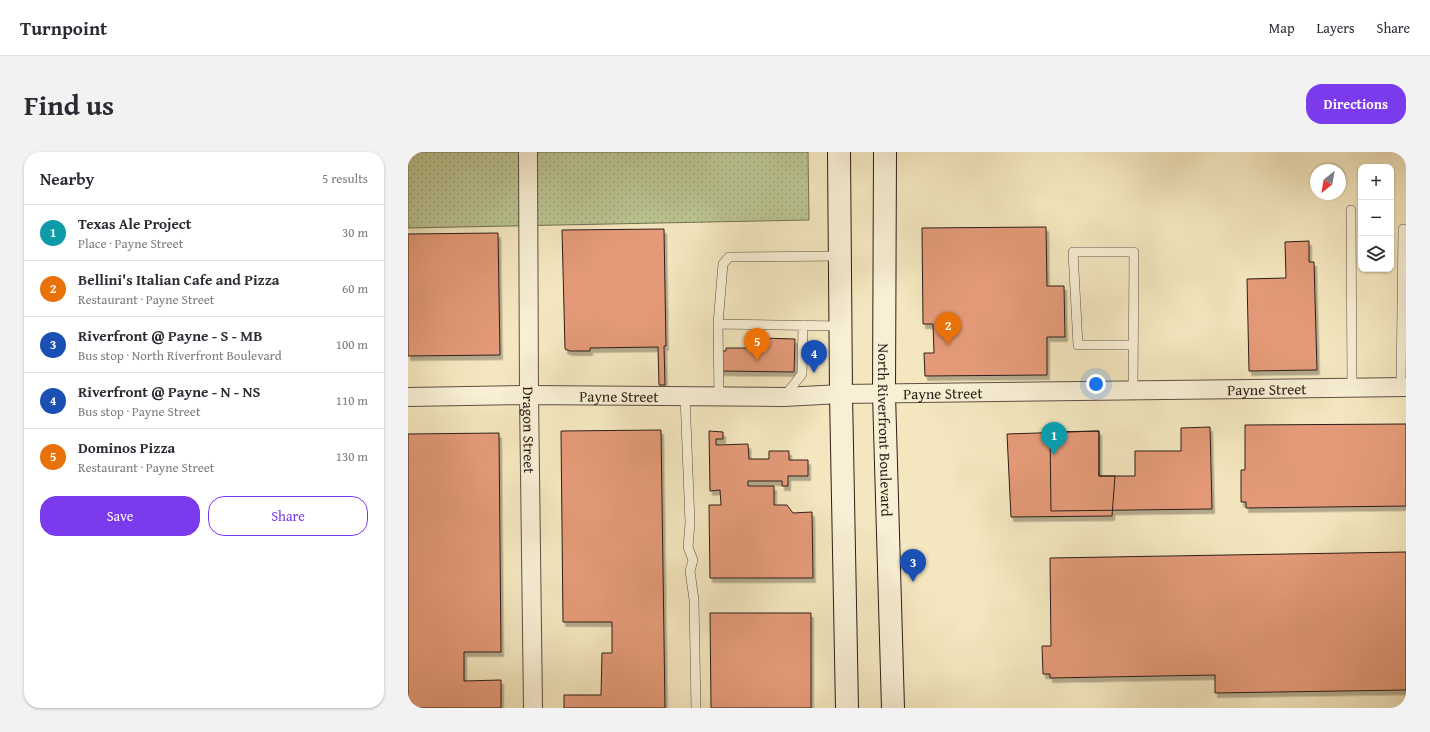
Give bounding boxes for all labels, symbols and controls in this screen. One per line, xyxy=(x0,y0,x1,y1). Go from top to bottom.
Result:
text: Turnpoint xyxy=(20,14,107,42)
text: Map xyxy=(1269,18,1295,38)
text: Layers xyxy=(1317,18,1355,38)
text: Share xyxy=(1377,18,1410,38)
text: Find us xyxy=(24,84,114,125)
button: Directions xyxy=(1306,84,1406,124)
north arrow xyxy=(1310,164,1346,200)
map controls xyxy=(1358,164,1394,272)
button: + xyxy=(1358,164,1394,200)
text: Nearby xyxy=(40,166,94,191)
text: 5 results xyxy=(322,169,368,188)
button: − xyxy=(1358,200,1394,236)
text: Texas Ale Project xyxy=(78,213,191,234)
text: 1 xyxy=(50,223,56,242)
text: 30 m xyxy=(342,223,368,242)
text: Place · Payne Street xyxy=(78,234,183,253)
button: layers xyxy=(1358,236,1394,272)
text: Bellini's Italian Cafe and Pizza xyxy=(78,269,280,290)
text: 2 xyxy=(50,279,56,298)
text: 60 m xyxy=(342,279,368,298)
text: Restaurant · Payne Street xyxy=(78,290,214,309)
pin: 2 xyxy=(935,312,961,345)
text: Riverfront @ Payne - S - MB xyxy=(78,325,263,346)
pin: 5 xyxy=(744,328,770,361)
text: 3 xyxy=(50,335,56,354)
text: 100 m xyxy=(336,335,368,354)
pin: 4 xyxy=(801,340,827,373)
street label: North Riverfront Boulevard xyxy=(873,343,898,517)
text: Bus stop · North Riverfront Boulevard xyxy=(78,346,282,365)
your location xyxy=(1086,374,1106,394)
street label: Payne Street xyxy=(1227,378,1307,400)
text: Riverfront @ Payne - N - NS xyxy=(78,381,260,402)
street label: Payne Street xyxy=(903,382,983,404)
street label: Payne Street xyxy=(579,385,659,407)
street label: Dragon Street xyxy=(518,386,541,474)
text: 4 xyxy=(50,391,56,410)
text: 110 m xyxy=(336,391,368,410)
text: Bus stop · Payne Street xyxy=(78,402,200,421)
pin: 1 xyxy=(1041,422,1067,455)
text: Dominos Pizza xyxy=(78,437,175,458)
text: 5 xyxy=(50,447,56,466)
text: 130 m xyxy=(336,447,368,466)
text: Restaurant · Payne Street xyxy=(78,458,214,477)
button: Save xyxy=(40,496,200,536)
button: Share xyxy=(208,496,368,536)
pin: 3 xyxy=(900,549,926,582)

